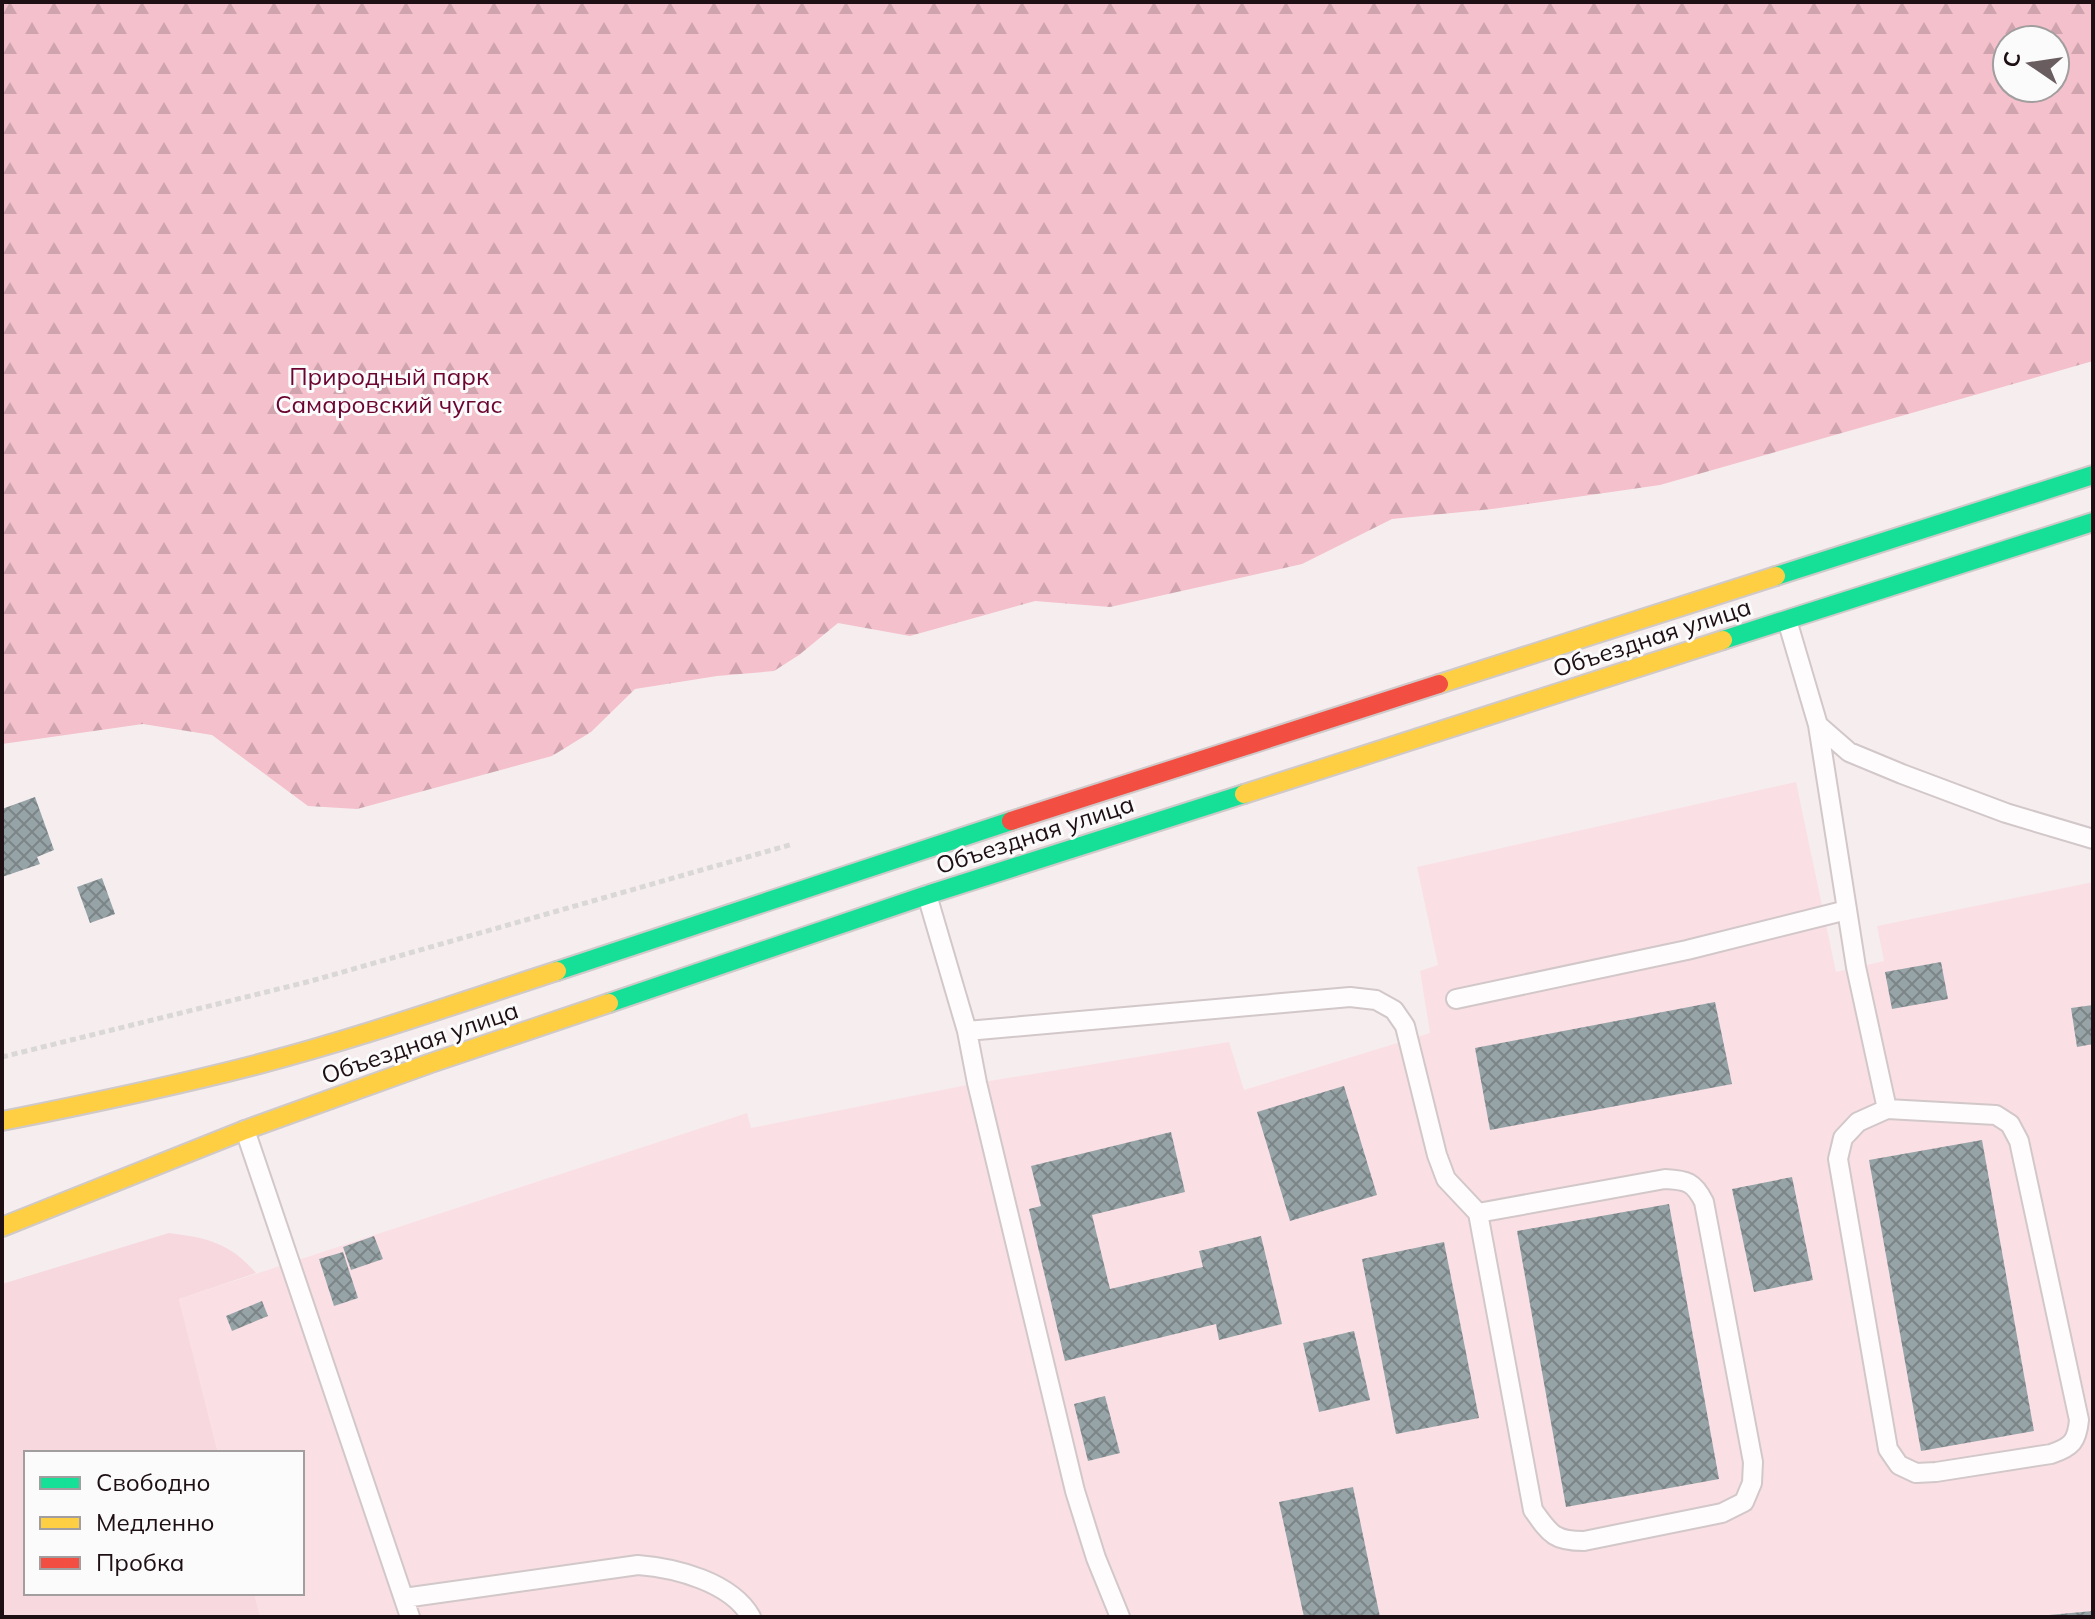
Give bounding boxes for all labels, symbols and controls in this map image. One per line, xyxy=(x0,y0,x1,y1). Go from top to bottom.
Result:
north arrow xyxy=(1991,24,2071,104)
text: С xyxy=(1996,49,2027,70)
park label: Природный парк Самаровский чугас xyxy=(275,361,503,419)
street label: Объездная улица xyxy=(1549,591,1754,683)
street label: Объездная улица xyxy=(932,788,1137,880)
street label: Объездная улица xyxy=(317,994,522,1090)
legend xyxy=(24,1451,304,1595)
text: Свободно xyxy=(96,1467,211,1497)
text: Медленно xyxy=(96,1507,215,1537)
text: Пробка xyxy=(96,1547,184,1577)

